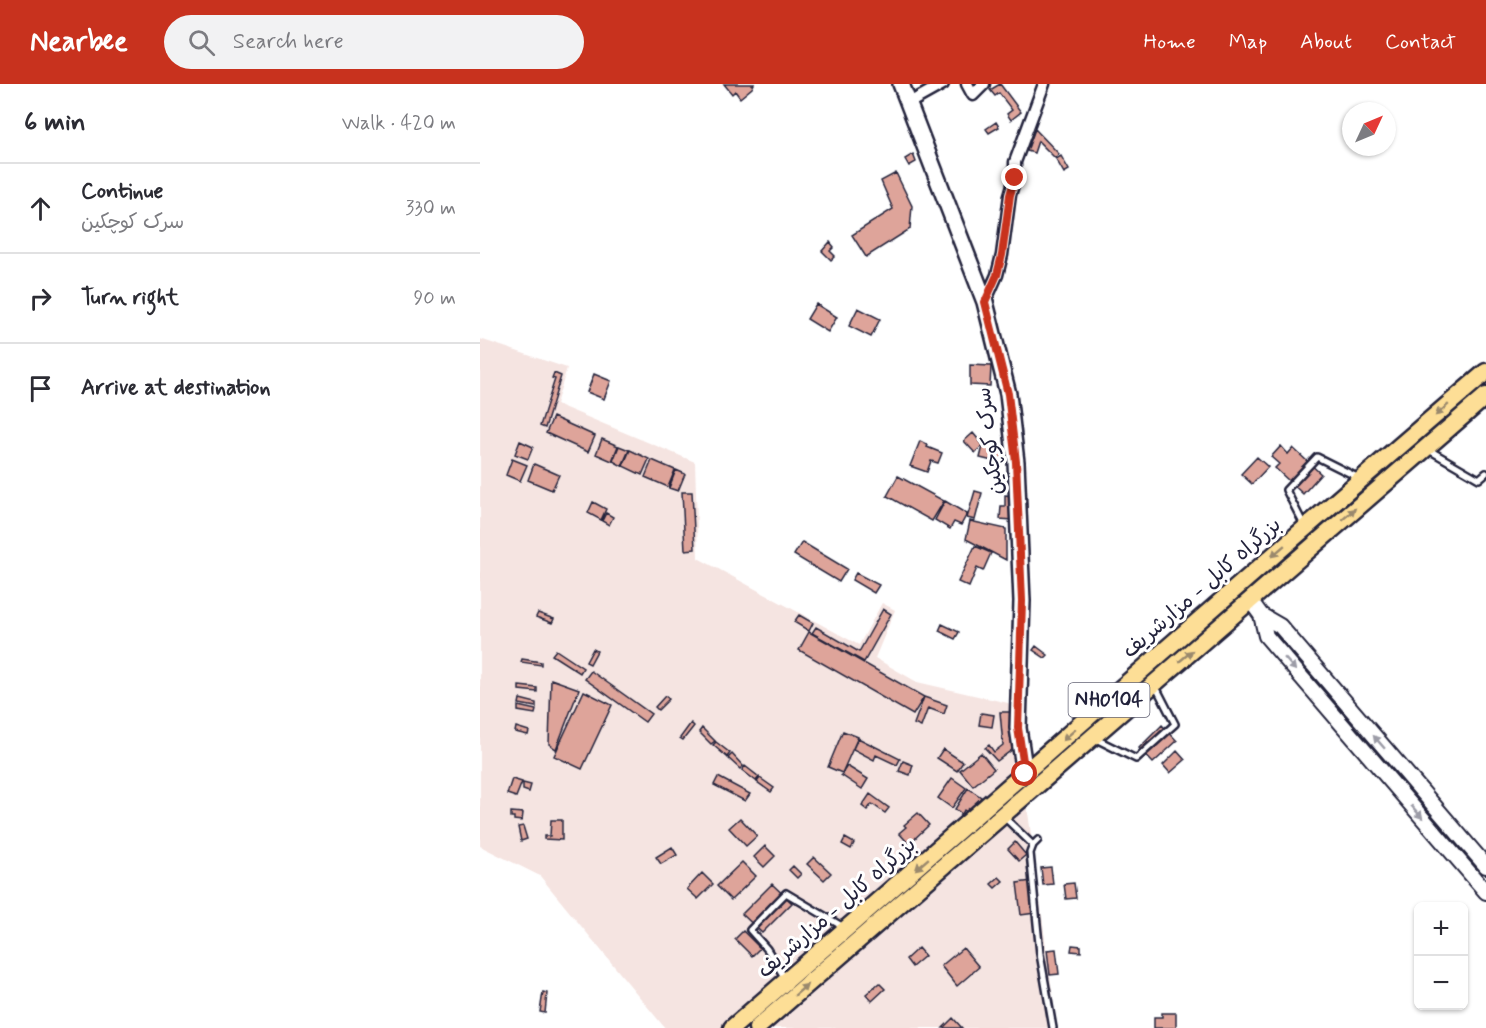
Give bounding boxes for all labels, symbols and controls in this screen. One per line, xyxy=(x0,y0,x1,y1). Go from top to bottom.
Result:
search box xyxy=(164,15,584,69)
text: Nearbee xyxy=(30,24,128,61)
icon: search xyxy=(185,26,218,59)
text: Search here xyxy=(233,28,344,56)
text: Home xyxy=(1144,28,1196,56)
text: Map xyxy=(1229,28,1267,56)
text: About xyxy=(1300,28,1352,56)
text: Contact xyxy=(1385,28,1456,56)
north arrow xyxy=(1342,102,1396,156)
text: 6 min xyxy=(24,106,86,140)
text: Walk · 420 m xyxy=(342,110,456,137)
route end xyxy=(1001,164,1027,190)
text: Continue xyxy=(81,178,163,206)
icon: ahead xyxy=(24,192,57,225)
text: 330 m xyxy=(405,195,456,222)
text: سرک کوچکین xyxy=(81,209,184,236)
icon: right xyxy=(24,282,57,315)
text: Turn right xyxy=(81,284,179,312)
text: 90 m xyxy=(413,285,456,312)
icon: arrive xyxy=(24,372,57,405)
text: Arrive at destination xyxy=(81,374,271,402)
street label: سرک کوچکین xyxy=(970,386,1010,496)
one-way arrow xyxy=(1434,403,1450,416)
one-way arrow xyxy=(1341,508,1356,521)
street label: بزرگراه کابل - مزارشریف xyxy=(1117,511,1287,665)
one-way arrow xyxy=(1271,544,1286,557)
one-way arrow xyxy=(1178,650,1193,663)
one-way arrow xyxy=(1283,656,1296,671)
road number: NH0104 xyxy=(1068,683,1150,717)
one-way arrow xyxy=(1061,729,1077,742)
one-way arrow xyxy=(1373,734,1386,750)
route start xyxy=(1011,760,1037,786)
one-way arrow xyxy=(1410,804,1423,819)
street label: بزرگراه کابل - مزارشریف xyxy=(752,831,922,985)
one-way arrow xyxy=(914,857,930,870)
map controls xyxy=(1414,902,1468,1010)
button: + xyxy=(1414,902,1468,956)
button: − xyxy=(1414,956,1468,1010)
one-way arrow xyxy=(793,983,808,996)

